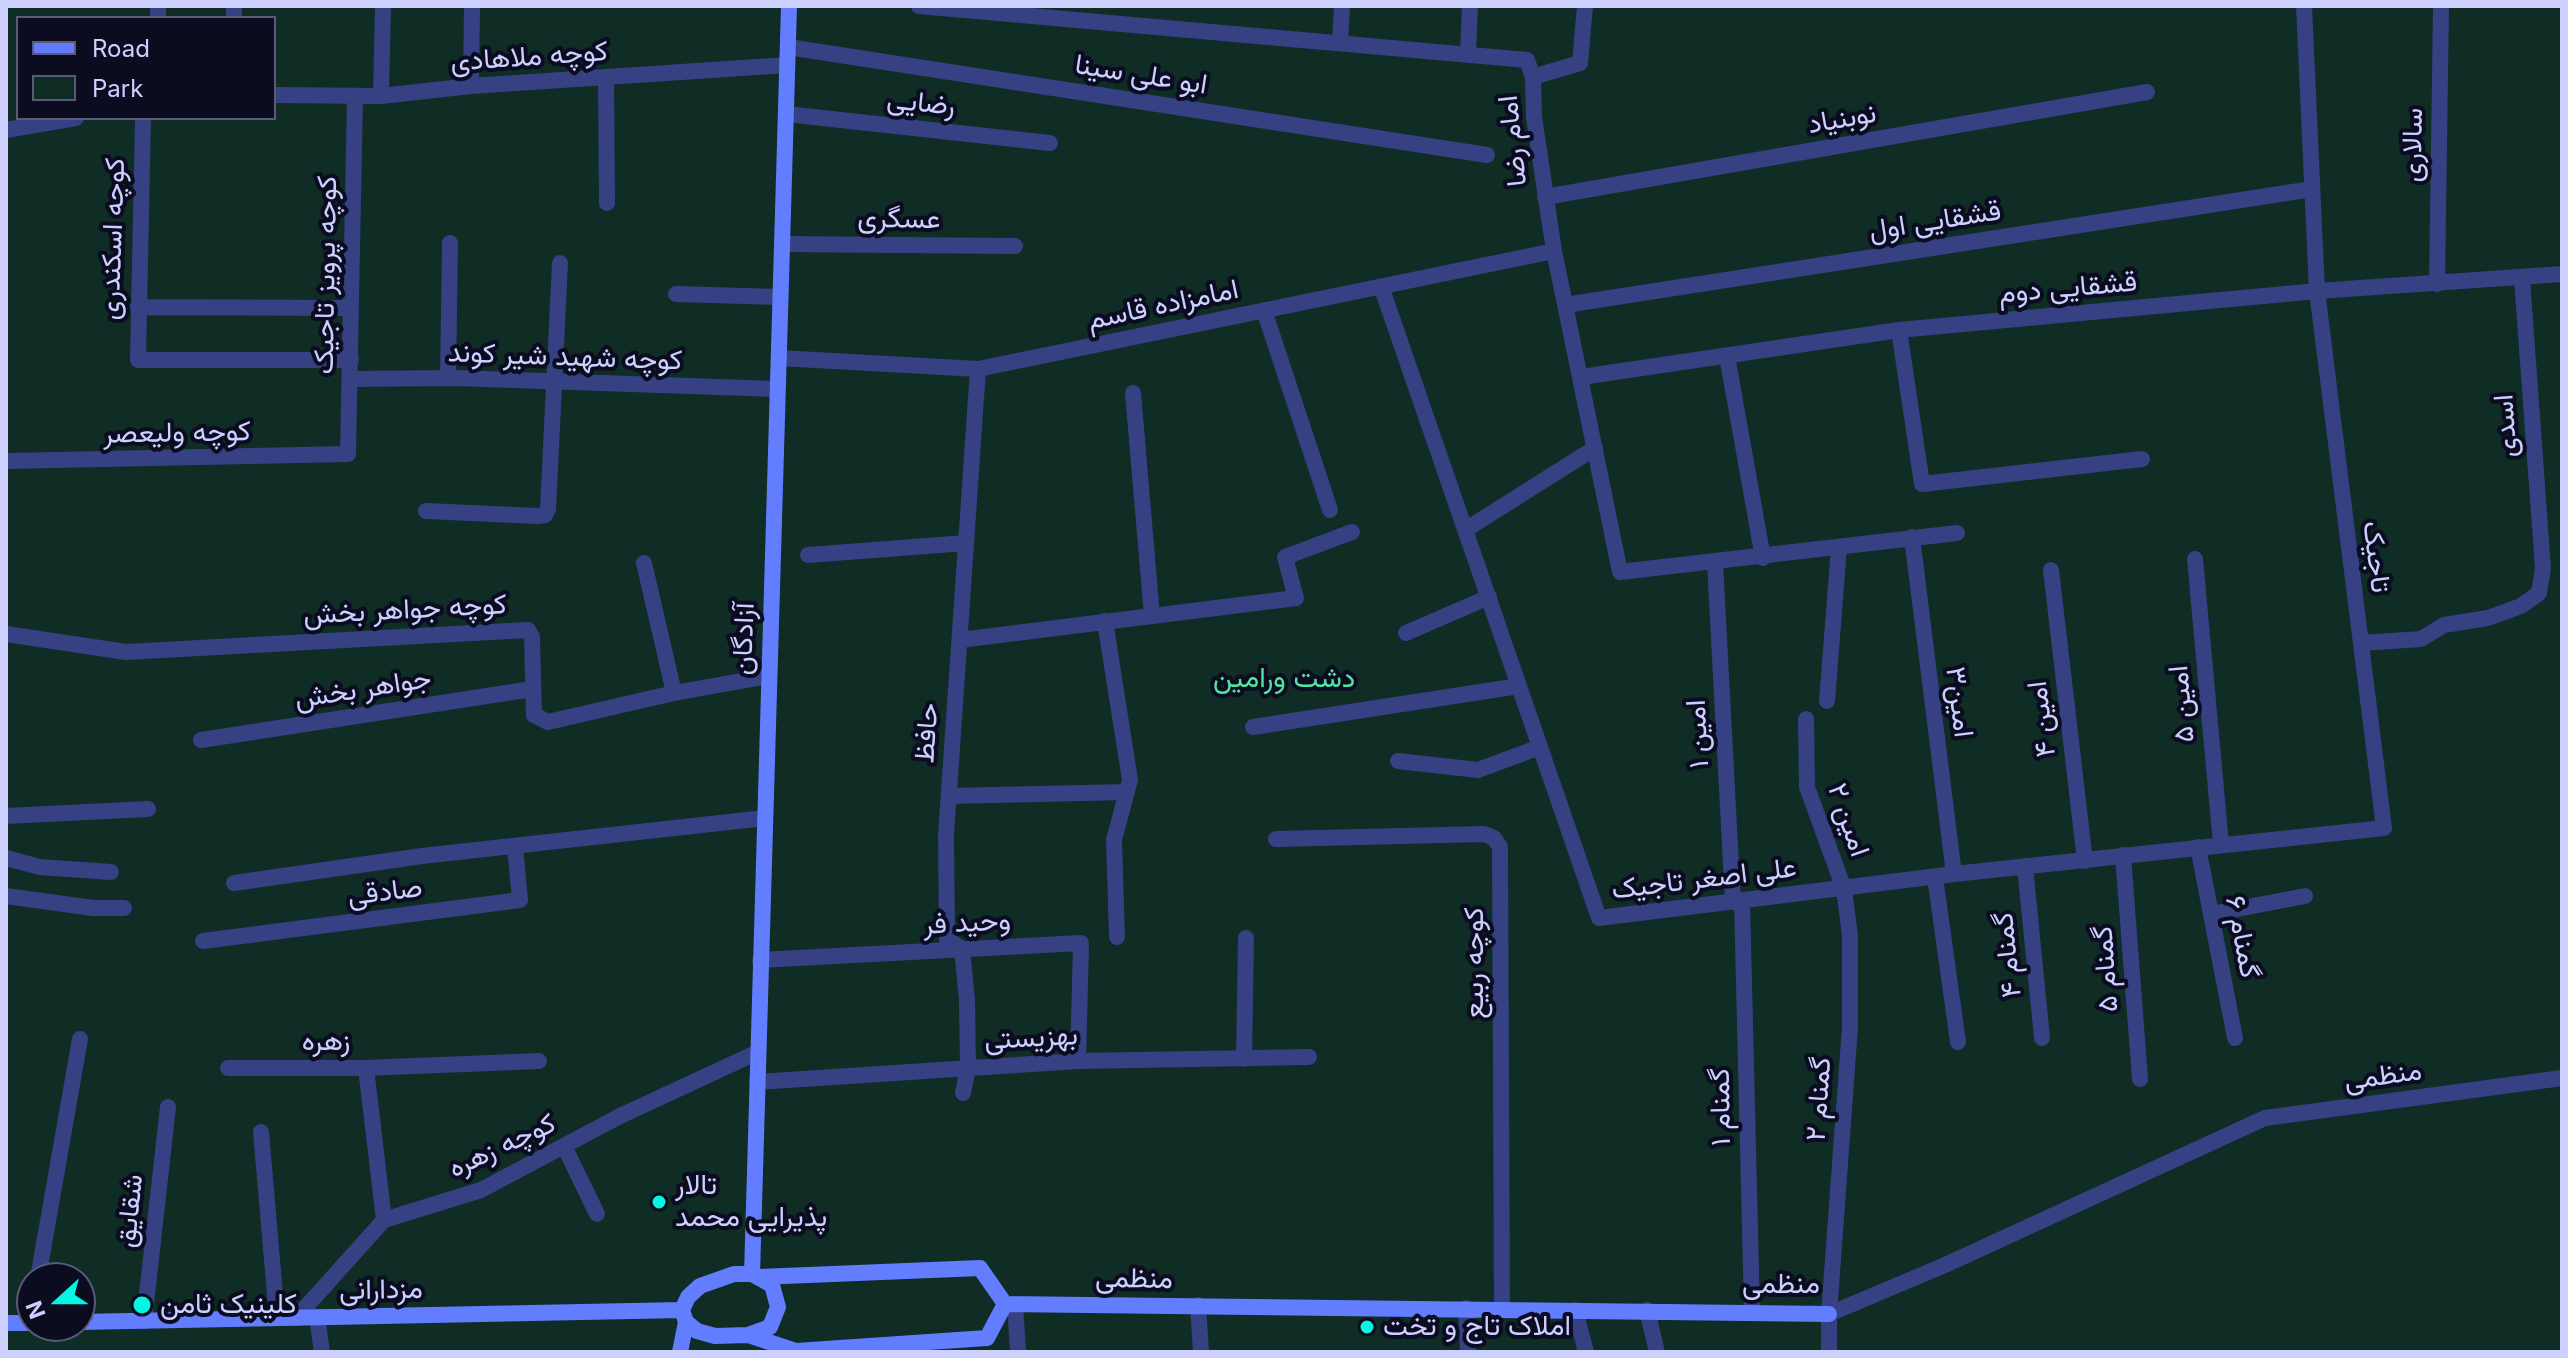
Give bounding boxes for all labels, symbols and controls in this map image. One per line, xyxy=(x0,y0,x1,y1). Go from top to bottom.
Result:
legend xyxy=(16,16,276,120)
text: Road xyxy=(92,34,150,63)
street label: کوچه ملاهادی xyxy=(449,35,609,79)
street label: ابو علی سینا xyxy=(1072,48,1210,102)
text: Park xyxy=(92,74,143,103)
street label: رضایی xyxy=(885,83,957,123)
street label: امام رضا xyxy=(1492,94,1534,188)
street label: نوبنیاد xyxy=(1805,96,1879,142)
street label: سالاری xyxy=(2396,107,2430,183)
street label: کوچه اسکندری xyxy=(93,157,133,321)
street label: کوچه پرویز تاجیک xyxy=(307,175,345,375)
street label: قشقایی اول xyxy=(1867,194,2003,248)
street label: عسگری xyxy=(857,201,941,237)
street label: قشقایی دوم xyxy=(1997,265,2139,311)
street label: امامزاده قاسم xyxy=(1085,273,1241,337)
street label: کوچه شهید شیر کوند xyxy=(447,336,683,378)
street label: اسدی xyxy=(2487,393,2525,459)
street label: کوچه ولیعصر xyxy=(103,415,251,451)
street label: تاجیک xyxy=(2355,519,2397,595)
street label: کوچه جواهر بخش xyxy=(302,588,508,632)
street label: آزادگان xyxy=(726,602,762,676)
street label: جواهر بخش xyxy=(292,662,434,716)
park label: دشت ورامین xyxy=(1213,662,1355,696)
street label: امین ۵ xyxy=(2162,664,2202,744)
street label: امین۳ xyxy=(1938,665,1980,739)
street label: امین ۴ xyxy=(2021,679,2063,759)
street label: امین ۱ xyxy=(1679,699,1717,769)
street label: حافظ xyxy=(908,702,946,764)
street label: امین ۲ xyxy=(1820,779,1876,861)
street label: علی اصغر تاجیک xyxy=(1610,851,1798,907)
street label: صادقی xyxy=(346,871,424,913)
street label: گمنام ۶ xyxy=(2218,893,2266,981)
street label: وحید فر xyxy=(922,904,1012,942)
street label: کوچه ربیع xyxy=(1458,907,1492,1019)
street label: گمنام ۴ xyxy=(1987,911,2029,999)
street label: گمنام ۵ xyxy=(2086,925,2126,1013)
street label: بهزیستی xyxy=(983,1019,1079,1057)
street label: زهره xyxy=(302,1025,350,1059)
street label: منظمی xyxy=(2342,1054,2424,1098)
street label: گمنام ۲ xyxy=(1799,1056,1839,1142)
street label: گمنام ۱ xyxy=(1704,1068,1738,1146)
street label: کوچه زهره xyxy=(443,1107,561,1185)
place label: تالار پذیرایی محمد xyxy=(675,1169,827,1235)
street label: شقایق xyxy=(109,1173,151,1249)
marker: تالار پذیرایی محمد xyxy=(650,1193,668,1211)
north arrow xyxy=(16,1262,96,1342)
street label: منظمی xyxy=(1095,1262,1173,1296)
street label: منظمی xyxy=(1742,1268,1820,1302)
street label: مزدارانی xyxy=(339,1272,423,1308)
place label: کلینیک ثامن xyxy=(160,1288,297,1322)
marker: کلینیک ثامن xyxy=(131,1294,153,1316)
text: N xyxy=(20,1297,51,1322)
place label: املاک تاج و تخت xyxy=(1383,1310,1571,1344)
marker: املاک تاج و تخت xyxy=(1358,1318,1376,1336)

